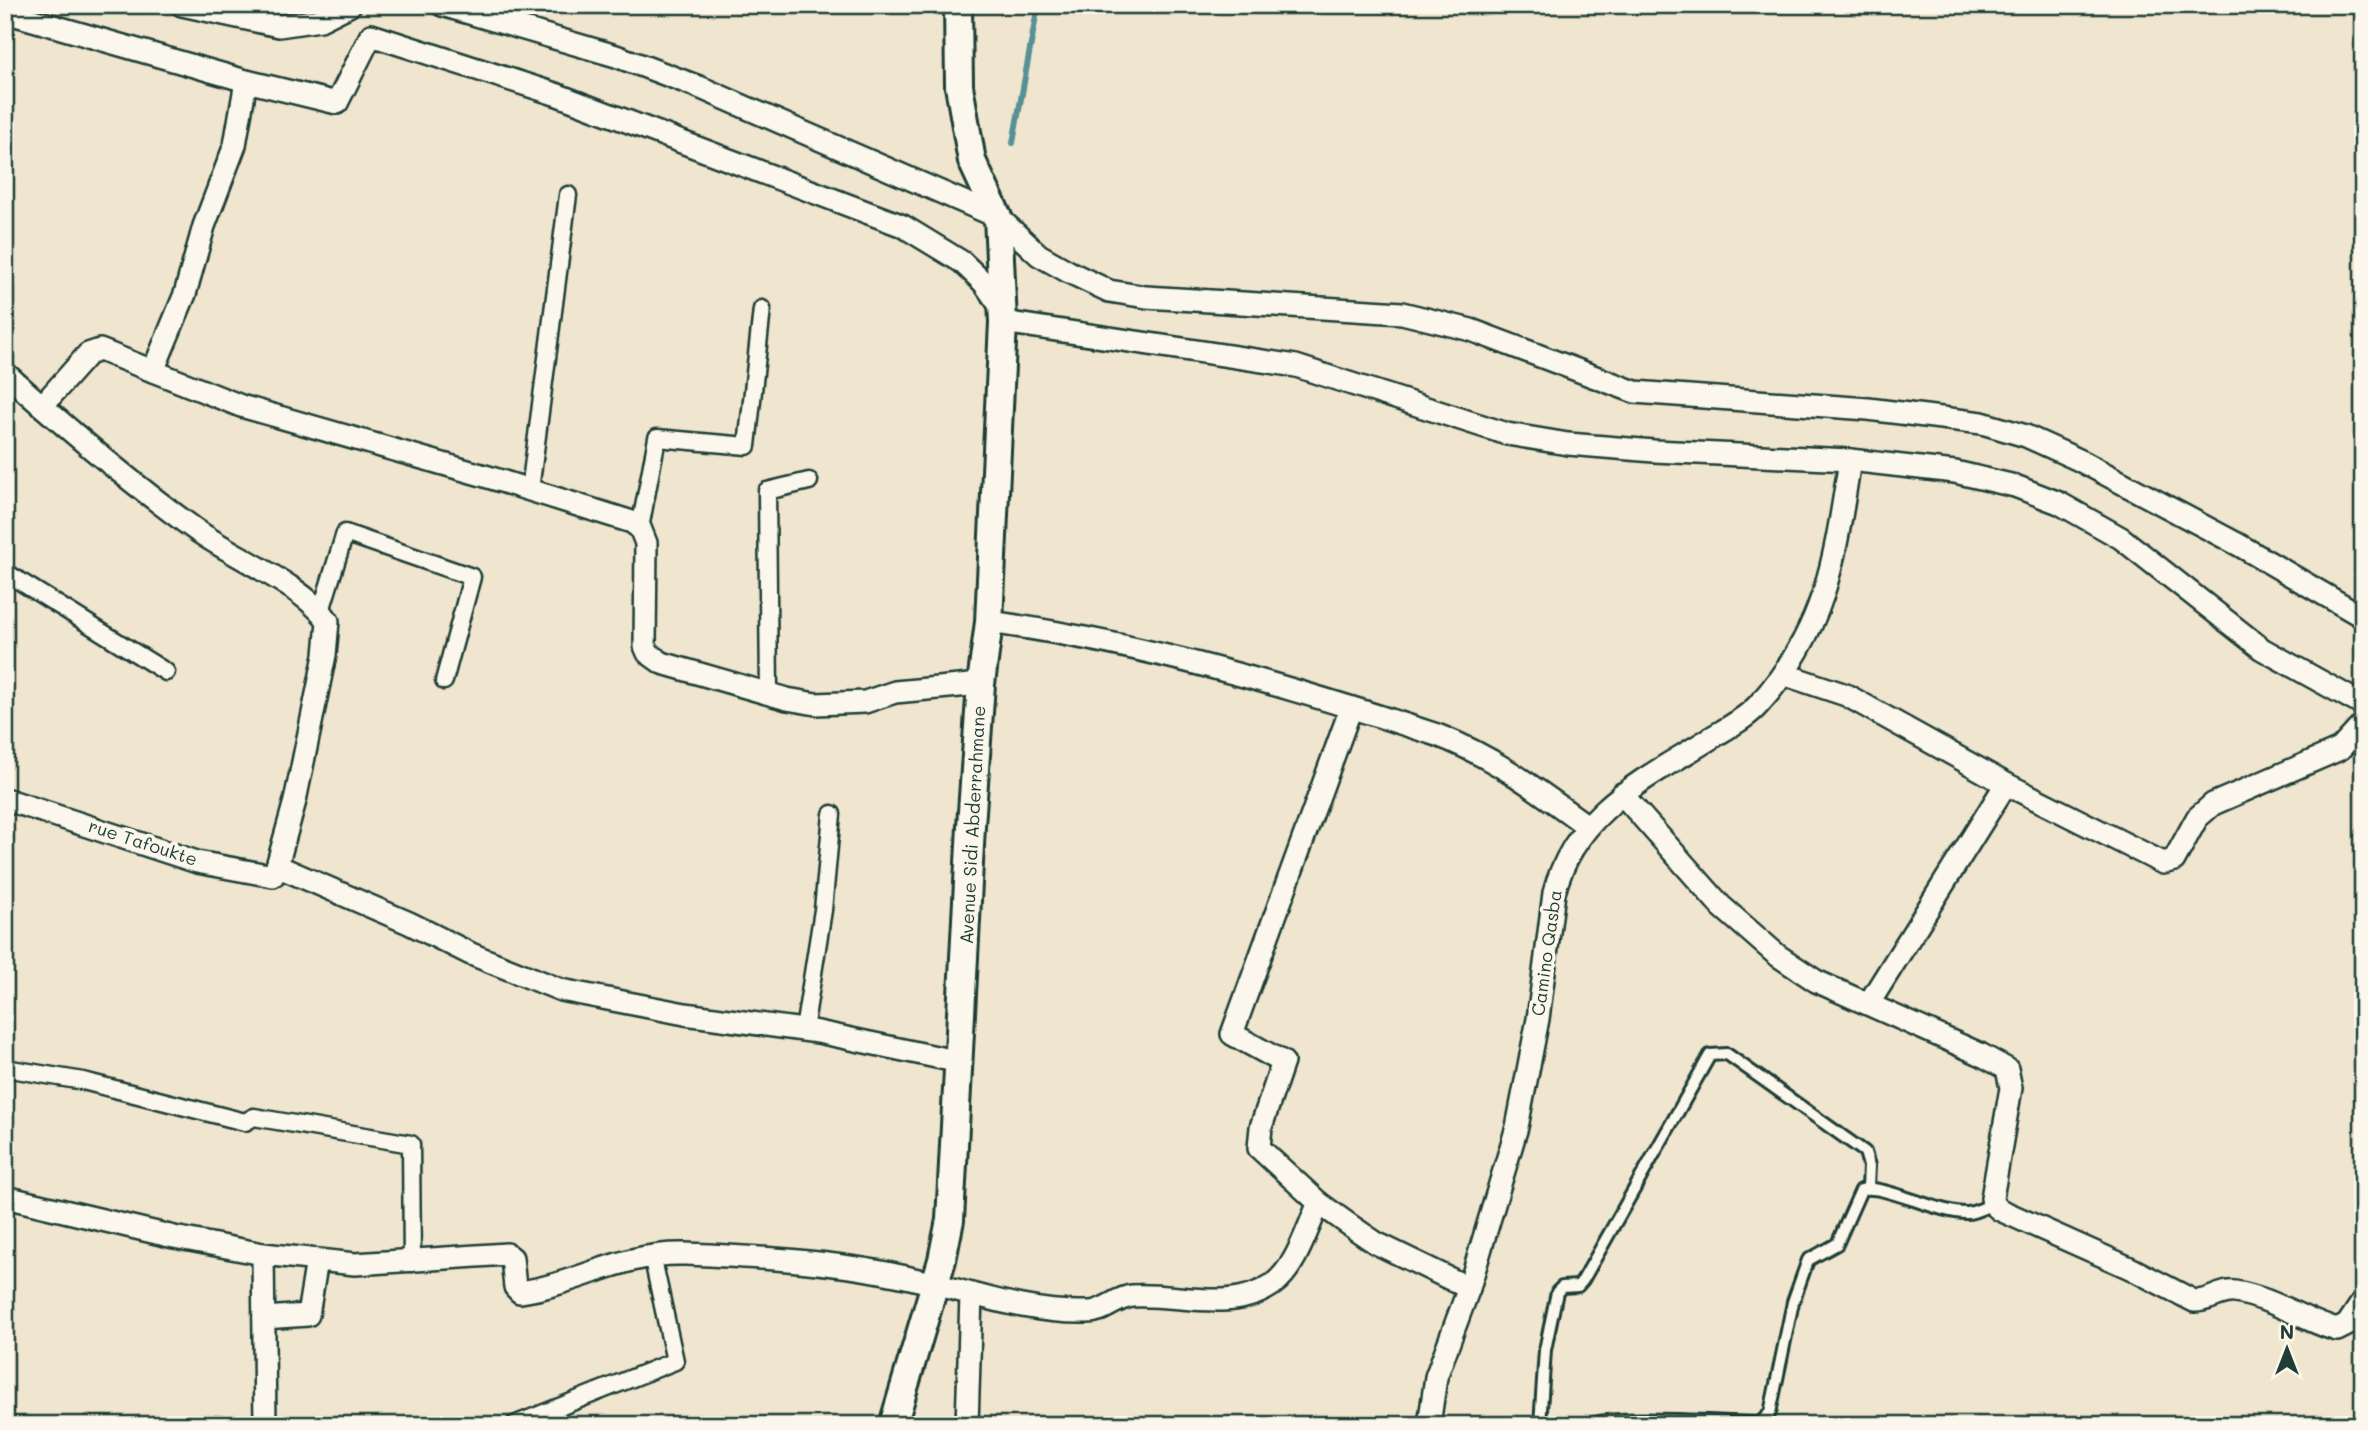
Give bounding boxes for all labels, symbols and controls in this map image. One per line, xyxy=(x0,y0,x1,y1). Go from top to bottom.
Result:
street label: Avenue Sidi Abderrahmane xyxy=(954,705,990,945)
street label: rue Tafoukte xyxy=(86,813,201,871)
street label: Camino Qasba xyxy=(1525,888,1567,1017)
north arrow xyxy=(2252,1314,2322,1384)
text: N xyxy=(2280,1319,2294,1344)

